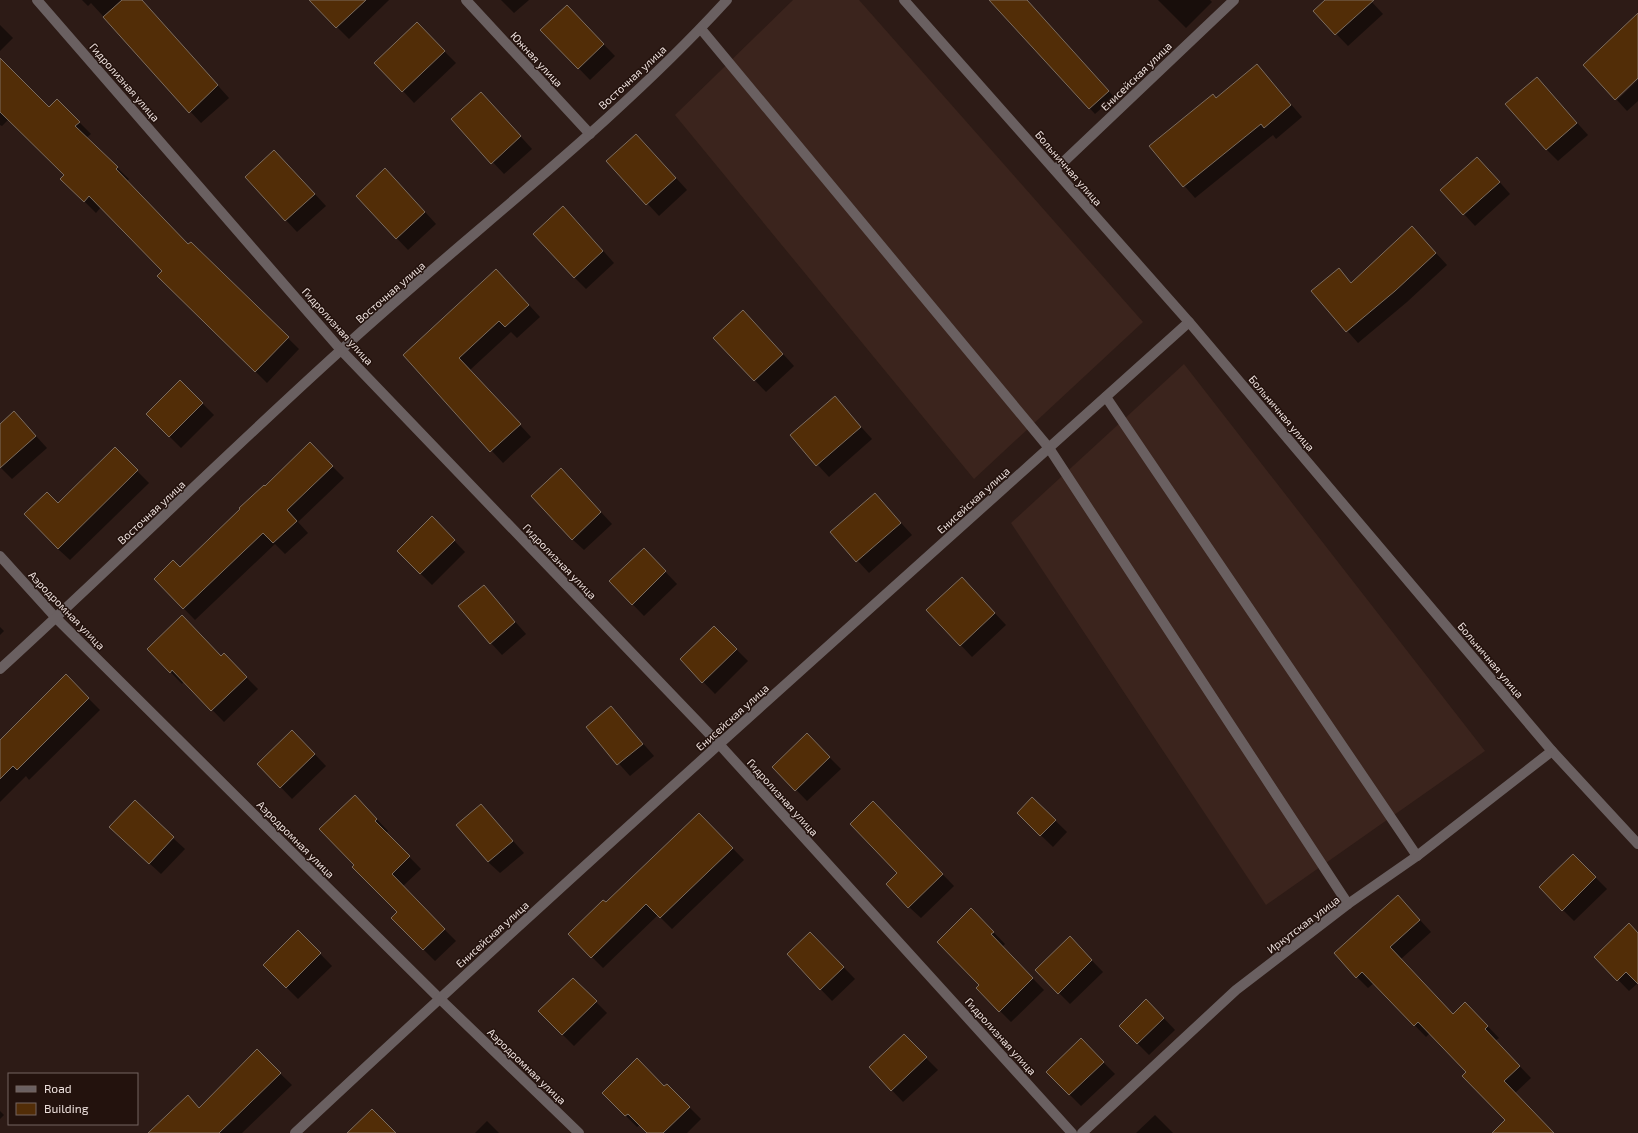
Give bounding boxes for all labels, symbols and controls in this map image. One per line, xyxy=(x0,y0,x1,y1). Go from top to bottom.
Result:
street label: Южная улица xyxy=(507,29,566,90)
street label: Енисейская улица xyxy=(1098,39,1175,114)
street label: Гидролизная улица xyxy=(87,40,163,125)
street label: Восточная улица xyxy=(596,42,669,112)
street label: Больничная улица xyxy=(1032,128,1105,209)
street label: Восточная улица xyxy=(353,258,428,326)
street label: Гидролизная улица xyxy=(299,285,376,368)
street label: Больничная улица xyxy=(1246,372,1318,454)
street label: Енисейская улица xyxy=(934,464,1013,537)
street label: Восточная улица xyxy=(115,477,188,547)
street label: Гидролизная улица xyxy=(520,521,599,602)
street label: Аэродромная улица xyxy=(25,568,108,653)
street label: Больничная улица xyxy=(1455,619,1527,701)
street label: Енисейская улица xyxy=(693,681,772,754)
street label: Гидролизная улица xyxy=(744,756,821,839)
street label: Аэродромная улица xyxy=(254,798,337,881)
street label: Иркутская улица xyxy=(1264,892,1342,956)
street label: Енисейская улица xyxy=(453,898,532,971)
street label: Гидролизная улица xyxy=(962,995,1039,1078)
street label: Аэродромная улица xyxy=(484,1025,569,1108)
legend xyxy=(8,1073,138,1125)
text: Road xyxy=(44,1081,72,1095)
text: Building xyxy=(44,1101,89,1115)

